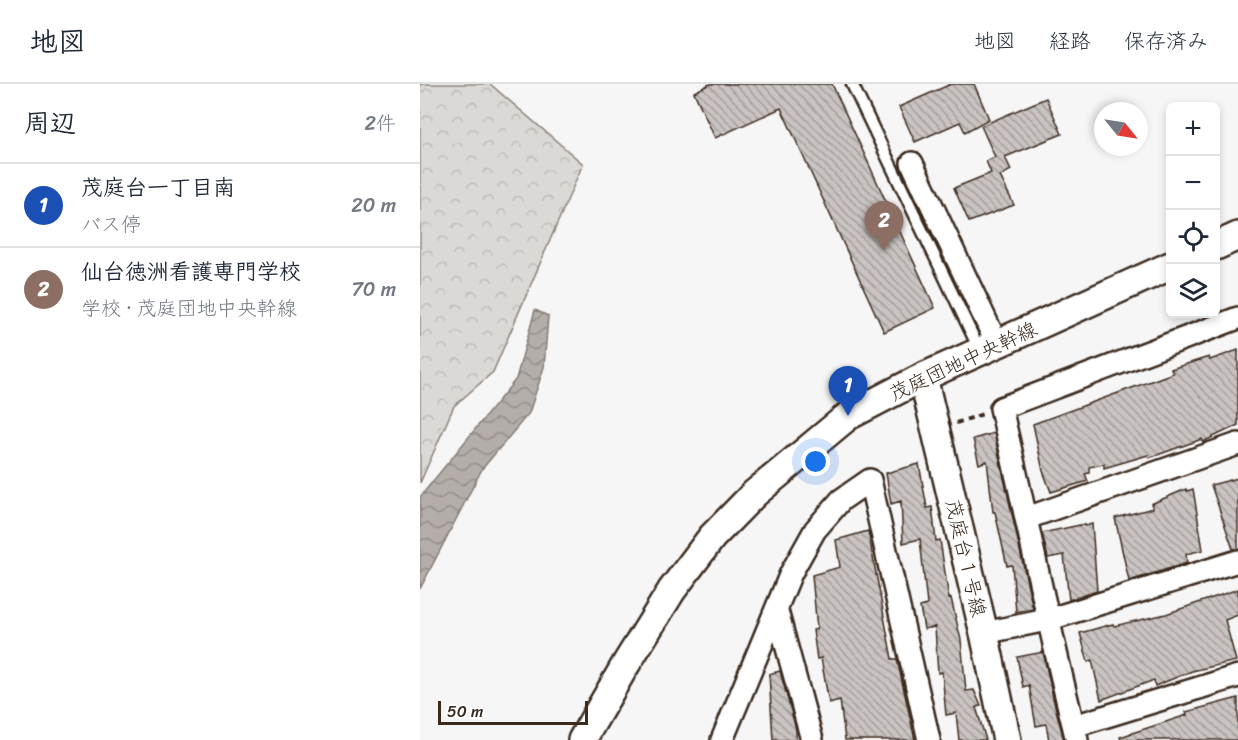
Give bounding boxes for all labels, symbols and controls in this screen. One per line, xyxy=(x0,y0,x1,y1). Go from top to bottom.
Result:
text: 地図 xyxy=(30,17,86,66)
text: 地図 xyxy=(974,22,1016,60)
text: 経路 xyxy=(1049,22,1091,60)
text: 保存済み xyxy=(1124,22,1208,60)
text: 周辺 xyxy=(24,100,76,146)
north arrow xyxy=(1094,102,1148,156)
map controls xyxy=(1166,102,1220,318)
button: + xyxy=(1166,102,1220,156)
text: 2件 xyxy=(364,106,396,141)
button: − xyxy=(1166,156,1220,210)
text: 茂庭台一丁目南 xyxy=(81,168,235,207)
text: 1 xyxy=(39,188,48,223)
text: 20 m xyxy=(351,188,396,223)
pin: 2 xyxy=(864,202,904,251)
text: バス停 xyxy=(81,207,141,242)
button: locate xyxy=(1166,210,1220,264)
text: 仙台徳洲看護専門学校 xyxy=(81,252,301,291)
button: layers xyxy=(1166,264,1220,318)
text: 2 xyxy=(38,272,49,307)
text: 70 m xyxy=(351,272,396,307)
text: 学校 · 茂庭団地中央幹線 xyxy=(81,291,297,326)
street label: 茂庭団地中央幹線 xyxy=(883,312,1043,411)
pin: 1 xyxy=(828,366,868,416)
your location xyxy=(801,447,830,476)
street label: 茂庭台１号線 xyxy=(935,496,996,621)
text: 50 m xyxy=(447,697,483,726)
scale bar xyxy=(438,698,588,726)

